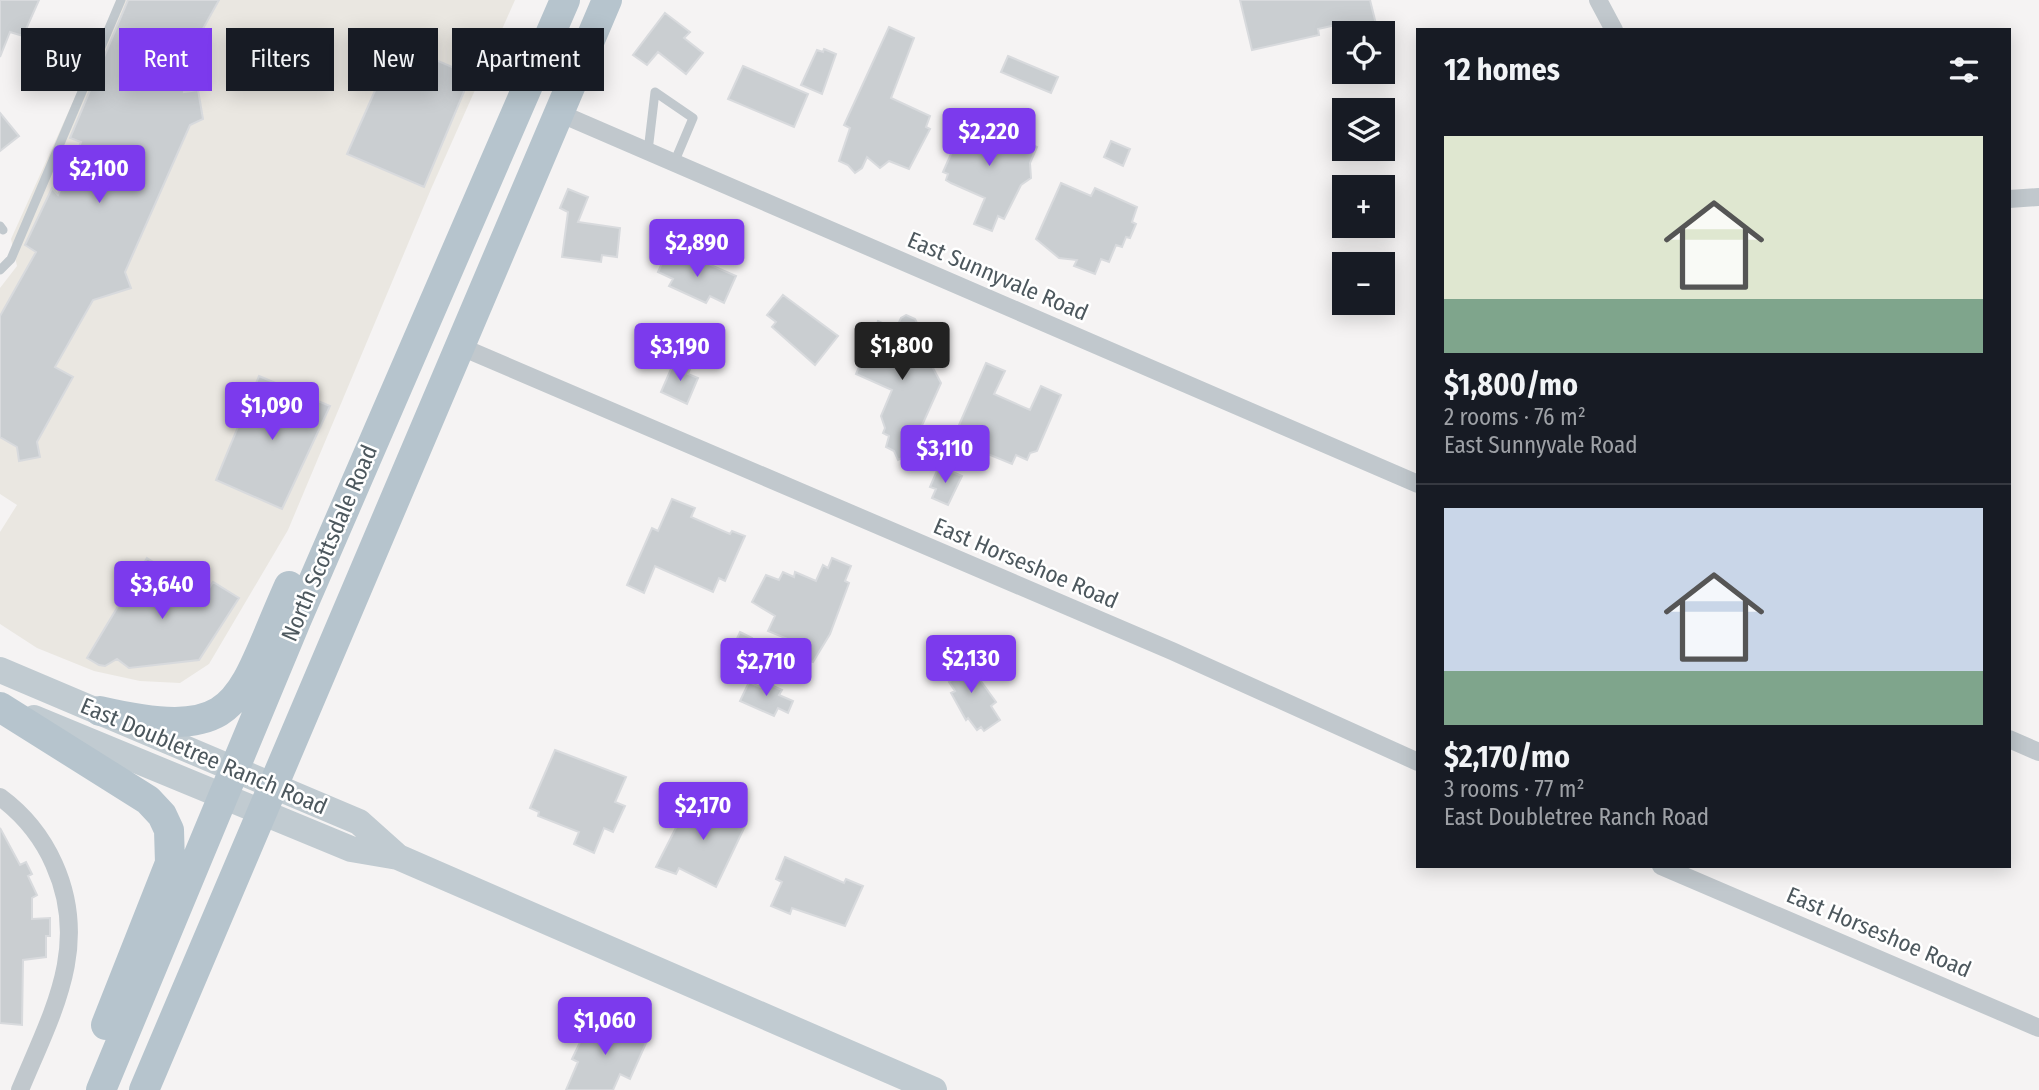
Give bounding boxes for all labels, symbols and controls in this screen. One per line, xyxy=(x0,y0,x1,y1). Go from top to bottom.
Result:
map controls xyxy=(1332,21,1395,315)
button: locate xyxy=(1332,21,1395,84)
chip: Buy xyxy=(21,28,105,91)
chip: Rent xyxy=(119,28,212,91)
chip: Filters xyxy=(226,28,334,91)
chip: New xyxy=(348,28,438,91)
chip: Apartment xyxy=(452,28,604,91)
icon: filters xyxy=(1945,51,1983,89)
text: 12 homes xyxy=(1444,52,1560,88)
button: layers xyxy=(1332,98,1395,161)
pin: $2,220 xyxy=(932,108,1046,168)
text: $2,220 xyxy=(959,117,1019,145)
pin: $2,100 xyxy=(42,146,156,205)
text: $2,100 xyxy=(69,154,129,182)
button: + xyxy=(1332,175,1395,238)
icon: home xyxy=(1651,182,1777,308)
pin: $2,890 xyxy=(640,219,754,279)
street label: East Sunnyvale Road xyxy=(903,225,1093,327)
text: $2,890 xyxy=(665,228,729,256)
button: − xyxy=(1332,252,1395,315)
pin: $1,800 xyxy=(845,322,959,382)
pin: $3,190 xyxy=(623,324,737,383)
text: $1,800 xyxy=(871,331,933,359)
text: $3,190 xyxy=(650,332,710,360)
text: $1,800/mo xyxy=(1444,367,1578,403)
pin: $1,090 xyxy=(215,382,329,442)
text: $1,090 xyxy=(241,391,303,419)
text: 2 rooms · 76 m² xyxy=(1444,403,1586,431)
pin: $3,110 xyxy=(888,426,1002,485)
text: East Sunnyvale Road xyxy=(1444,431,1638,459)
text: $3,110 xyxy=(917,434,973,462)
street label: North Scottsdale Road xyxy=(275,441,383,645)
street label: East Horseshoe Road xyxy=(930,511,1122,615)
icon: home xyxy=(1651,554,1777,680)
pin: $3,640 xyxy=(105,562,219,621)
text: $3,640 xyxy=(130,570,194,598)
pin: $2,130 xyxy=(914,636,1028,695)
pin: $2,710 xyxy=(709,638,823,698)
text: $2,130 xyxy=(942,644,1000,672)
text: $2,710 xyxy=(736,647,796,675)
street label: East Doubletree Ranch Road xyxy=(76,691,332,821)
text: $2,170/mo xyxy=(1444,739,1570,775)
text: 3 rooms · 77 m² xyxy=(1444,775,1585,803)
pin: $2,170 xyxy=(646,782,760,842)
text: $2,170 xyxy=(675,791,731,819)
text: East Doubletree Ranch Road xyxy=(1444,803,1709,831)
street label: East Horseshoe Road xyxy=(1783,880,1975,984)
pin: $1,060 xyxy=(548,998,662,1057)
text: $1,060 xyxy=(574,1006,636,1034)

